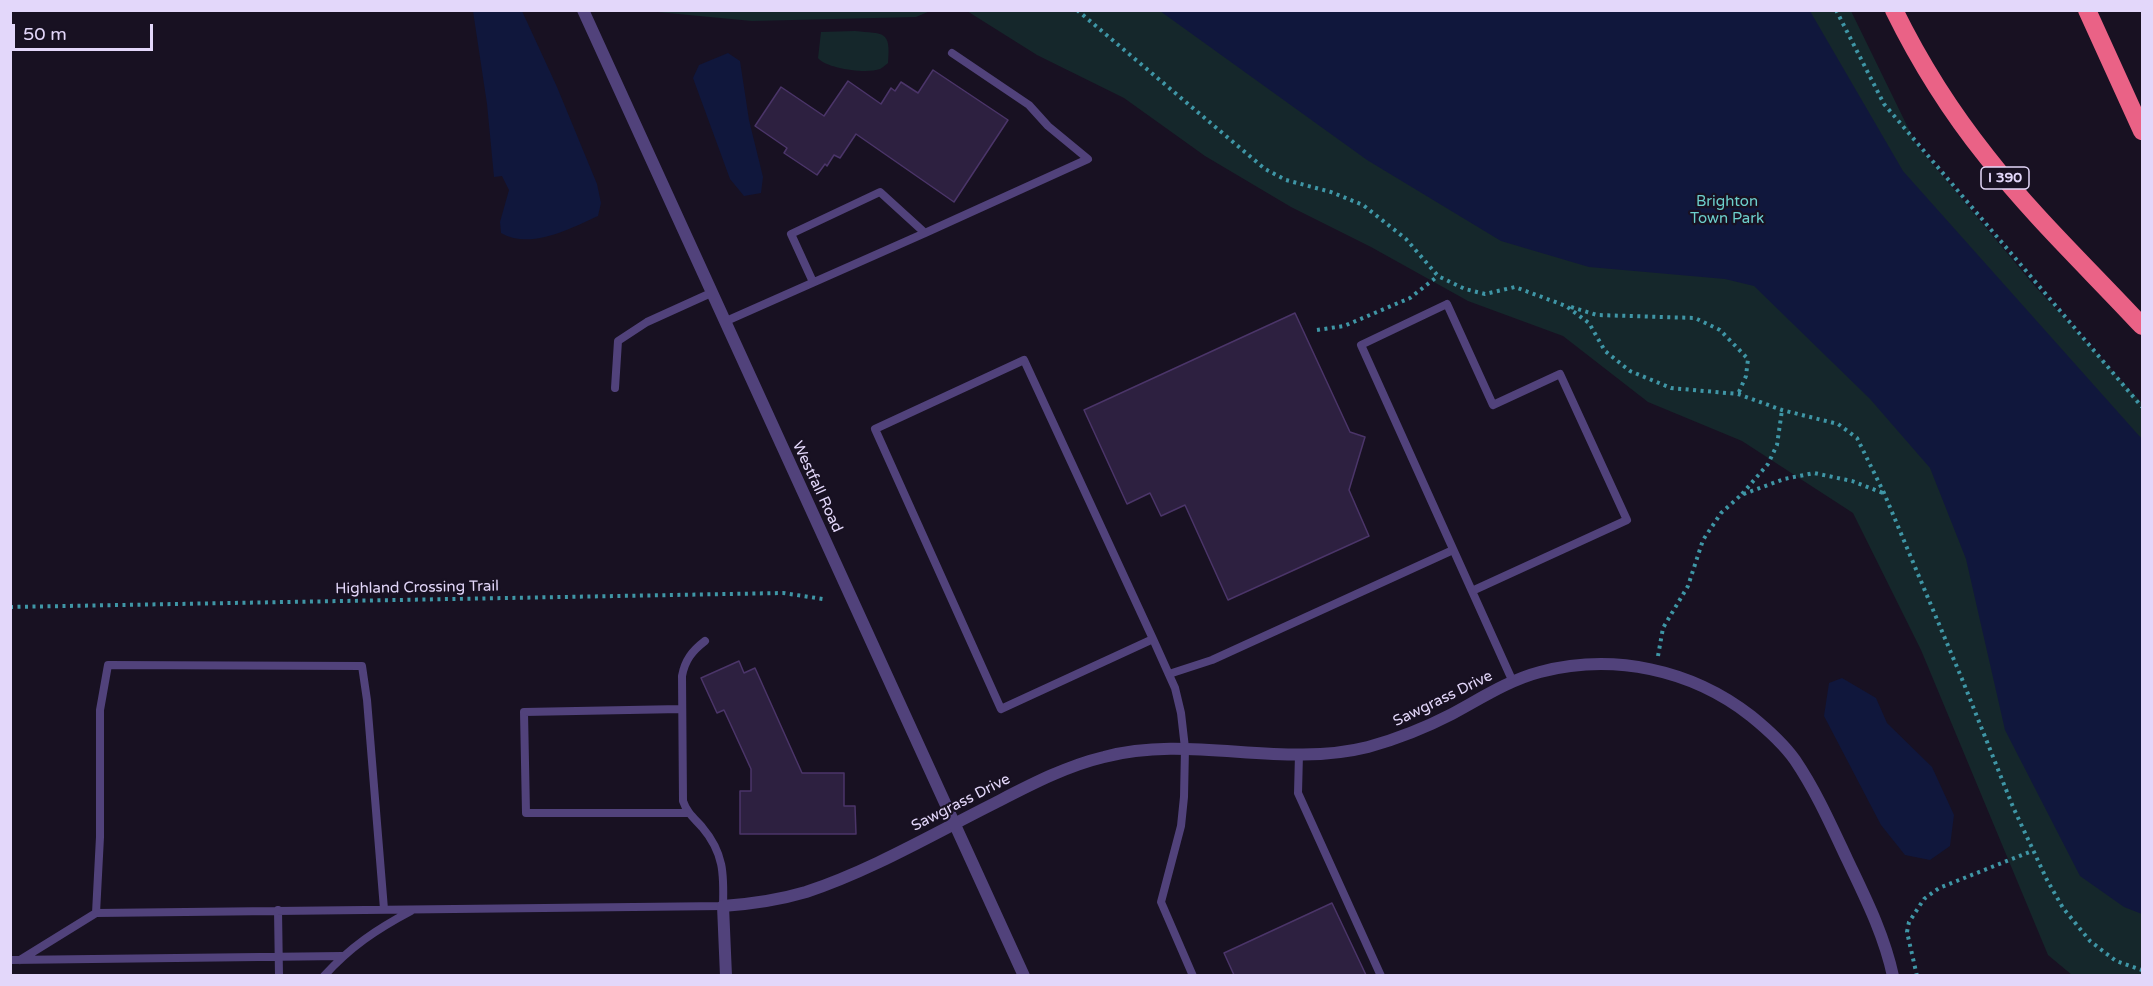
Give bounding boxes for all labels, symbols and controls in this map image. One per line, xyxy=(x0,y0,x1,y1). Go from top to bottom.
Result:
scale bar xyxy=(15,12,156,50)
text: 50 m xyxy=(23,23,67,45)
road number: I 390 xyxy=(1981,167,2029,189)
park label: Brighton Town Park xyxy=(1690,193,1764,228)
street label: Westfall Road xyxy=(788,438,846,536)
street label: Highland Crossing Trail xyxy=(335,578,499,598)
street label: Sawgrass Drive xyxy=(1390,667,1496,731)
street label: Sawgrass Drive xyxy=(909,770,1013,836)

